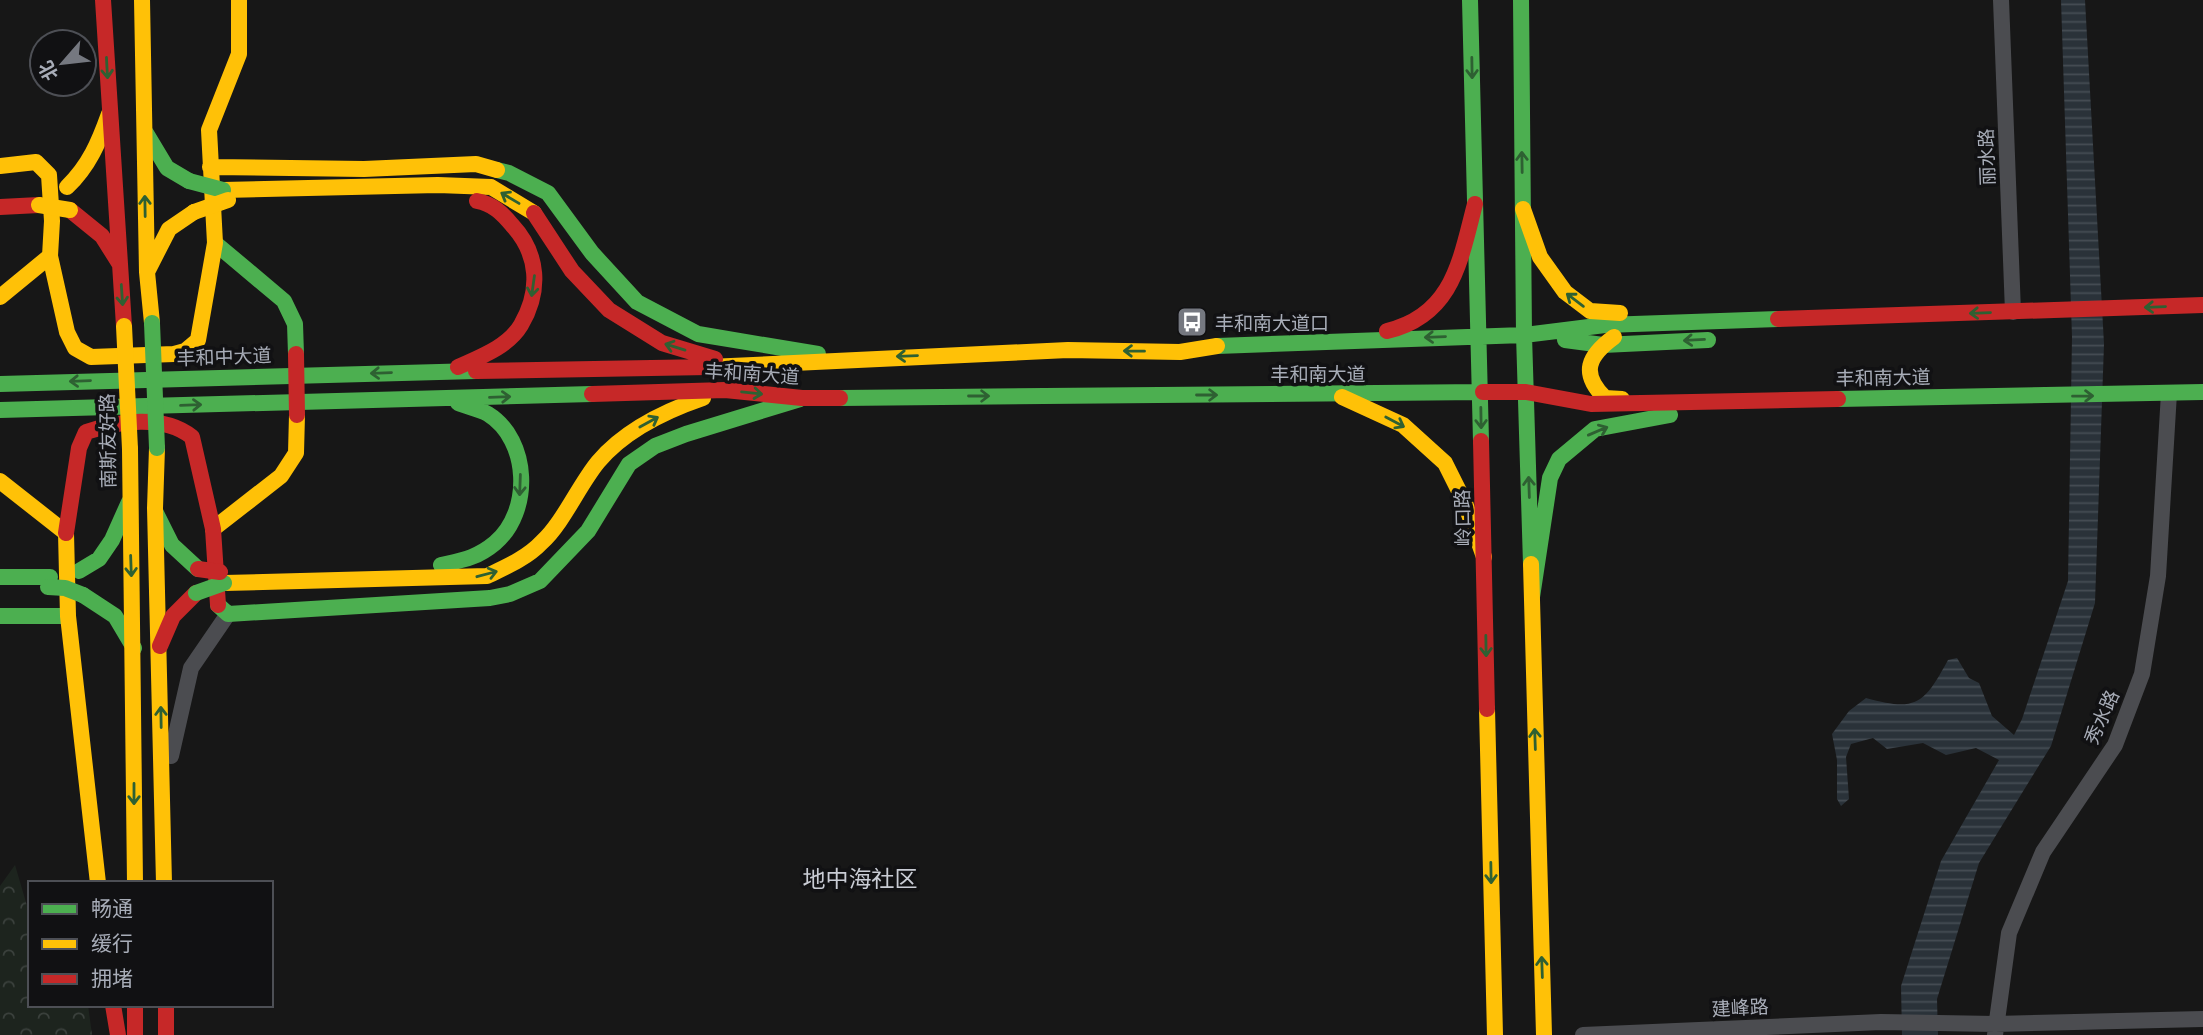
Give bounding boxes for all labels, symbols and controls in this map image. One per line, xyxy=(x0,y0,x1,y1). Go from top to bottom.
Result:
north arrow xyxy=(28,28,98,98)
one-way arrow xyxy=(101,56,114,79)
one-way arrow xyxy=(1465,56,1479,79)
text: 北 xyxy=(33,57,62,85)
street label: 丽水路 xyxy=(1974,128,1998,186)
one-way arrow xyxy=(1516,151,1529,174)
one-way arrow xyxy=(500,191,520,205)
one-way arrow xyxy=(138,195,152,218)
one-way arrow xyxy=(527,275,540,297)
one-way arrow xyxy=(116,283,129,306)
one-way arrow xyxy=(1566,292,1585,307)
one-way arrow xyxy=(2144,300,2167,313)
bus stop icon: 丰和南大道口 xyxy=(1175,305,1209,339)
one-way arrow xyxy=(1969,306,1992,319)
place label: 丰和南大道口 xyxy=(1215,311,1329,334)
one-way arrow xyxy=(1423,331,1446,344)
one-way arrow xyxy=(1683,334,1706,347)
one-way arrow xyxy=(665,339,687,352)
street label: 丰和中大道 xyxy=(176,343,272,369)
one-way arrow xyxy=(1123,344,1146,358)
one-way arrow xyxy=(896,350,919,363)
street label: 丰和南大道 xyxy=(704,358,800,388)
street label: 丰和南大道 xyxy=(1270,362,1366,385)
street label: 丰和南大道 xyxy=(1835,365,1931,389)
one-way arrow xyxy=(370,366,393,379)
one-way arrow xyxy=(69,375,92,388)
one-way arrow xyxy=(740,387,763,400)
one-way arrow xyxy=(1195,388,1218,401)
one-way arrow xyxy=(2071,389,2094,403)
one-way arrow xyxy=(489,390,512,403)
one-way arrow xyxy=(968,390,991,403)
street label: 南斯友好路 xyxy=(95,393,119,489)
one-way arrow xyxy=(179,398,202,412)
one-way arrow xyxy=(1475,406,1488,429)
one-way arrow xyxy=(638,415,659,428)
one-way arrow xyxy=(1385,416,1405,430)
one-way arrow xyxy=(1587,424,1608,437)
one-way arrow xyxy=(514,473,527,496)
one-way arrow xyxy=(1522,476,1535,499)
street label: 岭口路 xyxy=(1450,489,1474,547)
one-way arrow xyxy=(125,555,138,578)
one-way arrow xyxy=(475,567,498,580)
one-way arrow xyxy=(1479,634,1493,657)
street label: 秀水路 xyxy=(2079,686,2123,748)
one-way arrow xyxy=(154,705,168,728)
one-way arrow xyxy=(1529,728,1542,751)
one-way arrow xyxy=(127,782,141,805)
one-way arrow xyxy=(1484,861,1498,884)
district label: 地中海社区 xyxy=(803,864,918,892)
legend xyxy=(28,881,273,1007)
text: 畅通 xyxy=(91,895,133,920)
text: 缓行 xyxy=(91,930,133,955)
one-way arrow xyxy=(1535,956,1549,979)
text: 拥堵 xyxy=(91,965,133,990)
street label: 建峰路 xyxy=(1711,994,1769,1020)

